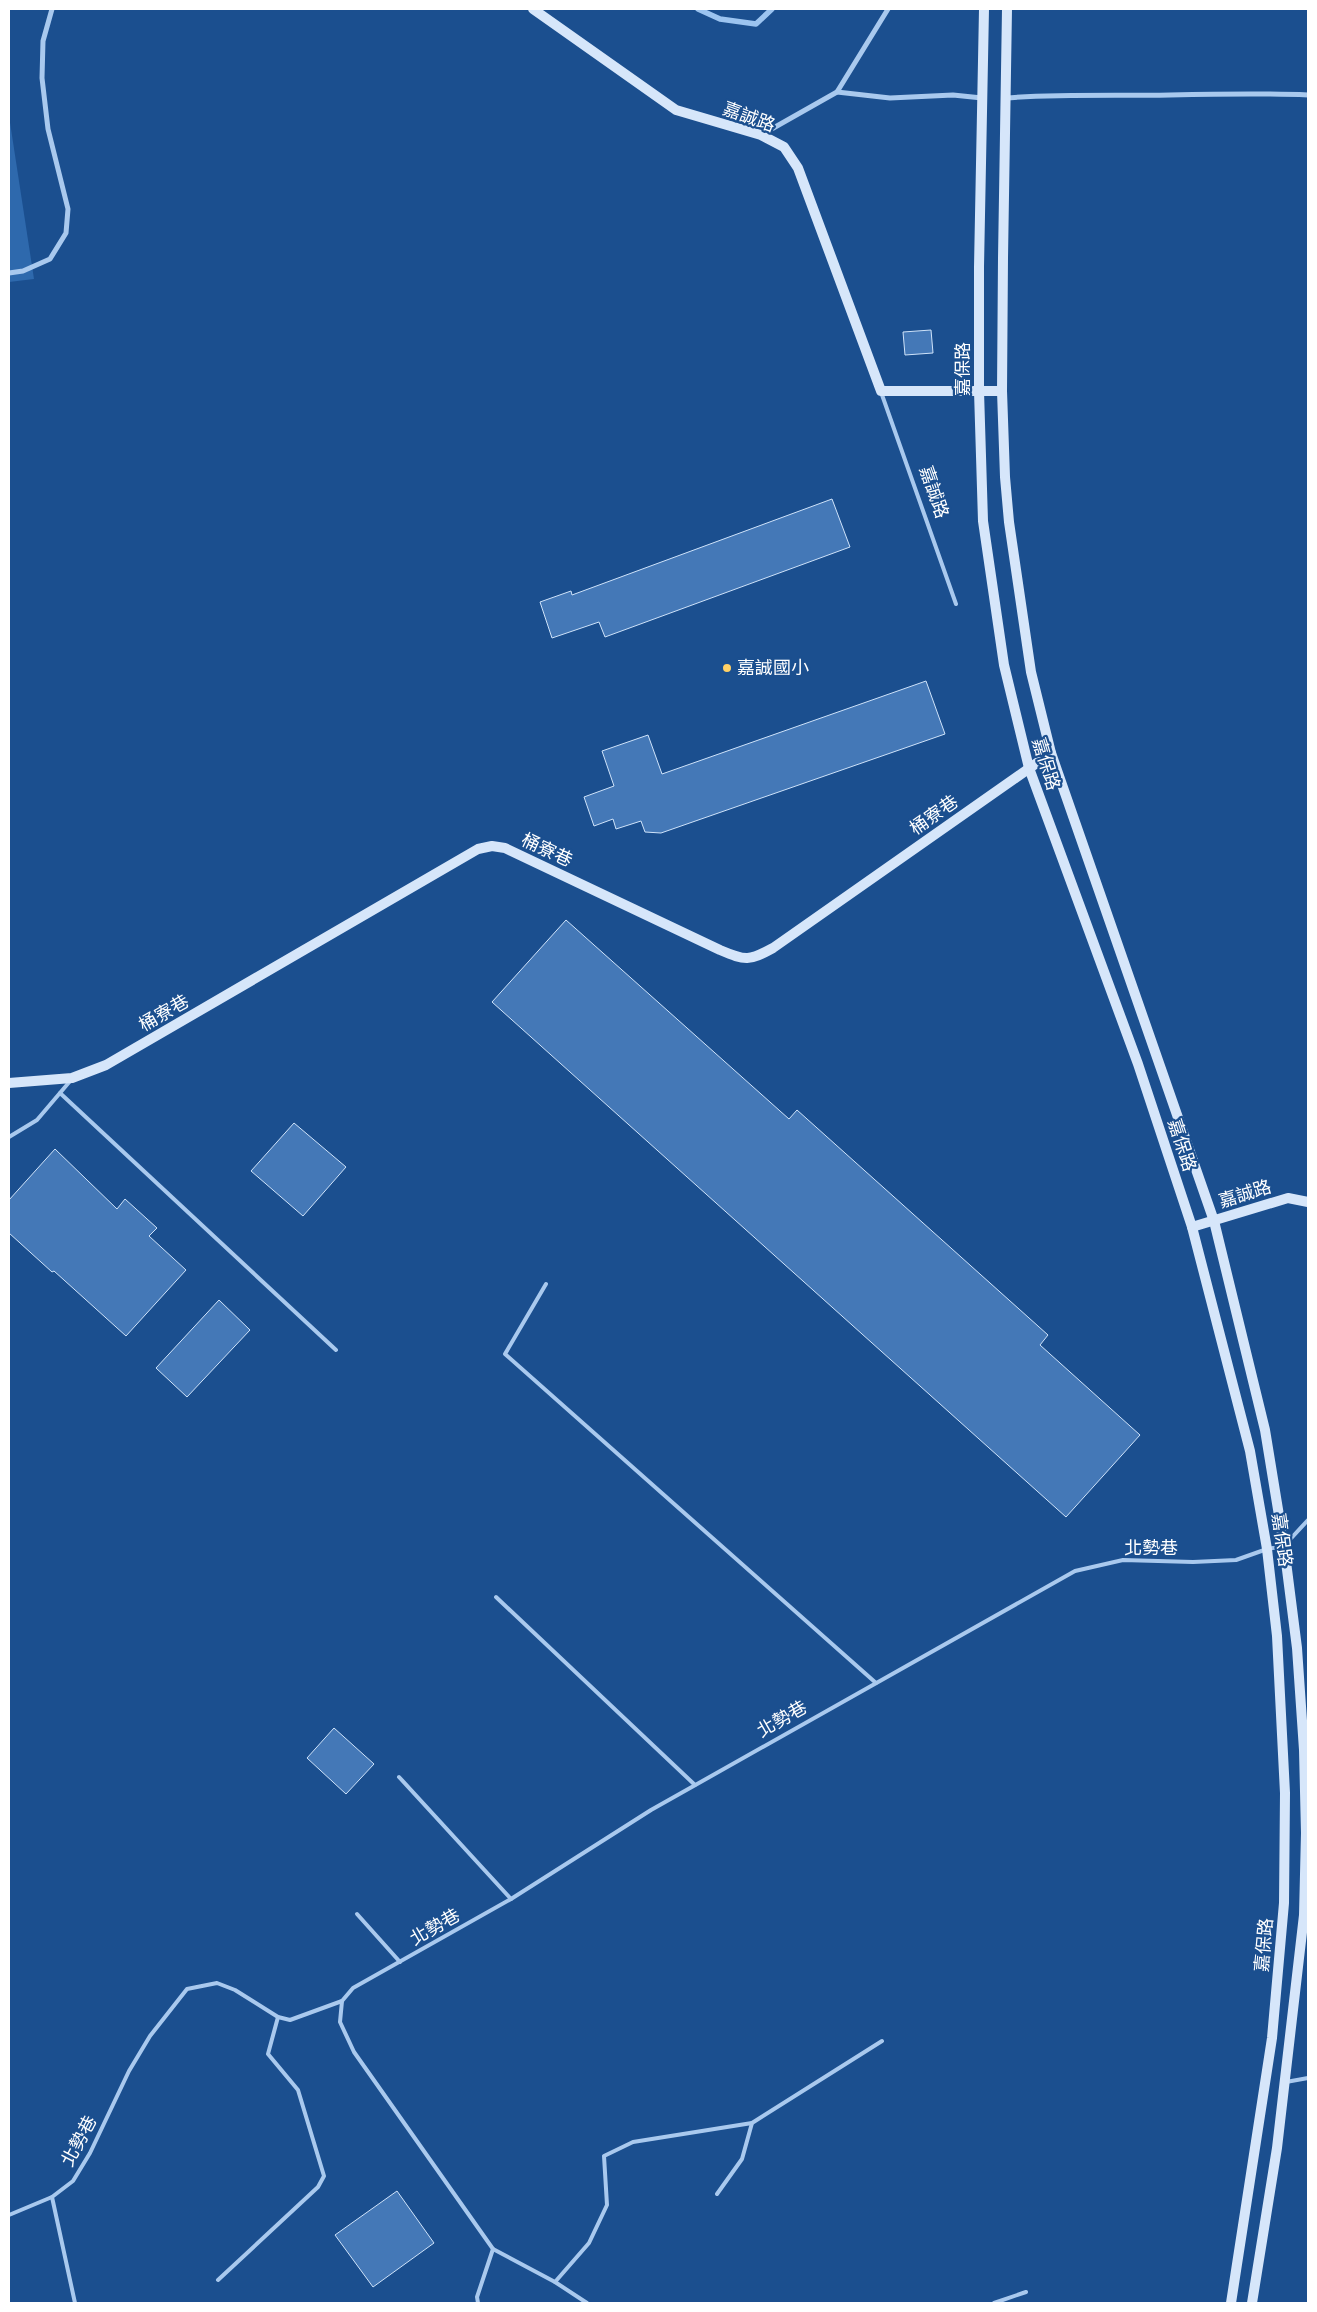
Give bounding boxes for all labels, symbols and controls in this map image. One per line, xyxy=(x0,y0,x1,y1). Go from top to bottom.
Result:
street label: 嘉誠路 xyxy=(720,97,778,137)
street label: 嘉保路 xyxy=(952,342,974,396)
street label: 嘉誠路 xyxy=(915,463,953,521)
place label: 嘉誠國小 xyxy=(737,657,809,679)
marker: 嘉誠國小 xyxy=(721,662,733,674)
street label: 嘉保路 xyxy=(1028,735,1064,793)
street label: 桶寮巷 xyxy=(906,791,962,839)
street label: 桶寮巷 xyxy=(518,829,576,871)
street label: 桶寮巷 xyxy=(135,990,193,1036)
street label: 嘉保路 xyxy=(1163,1116,1201,1174)
street label: 嘉誠路 xyxy=(1216,1176,1274,1212)
street label: 嘉保路 xyxy=(1267,1512,1297,1568)
street label: 北勢巷 xyxy=(1124,1537,1178,1559)
street label: 北勢巷 xyxy=(753,1696,811,1742)
street label: 北勢巷 xyxy=(406,1904,464,1950)
street label: 嘉保路 xyxy=(1251,1917,1277,1973)
street label: 北勢巷 xyxy=(57,2112,101,2170)

